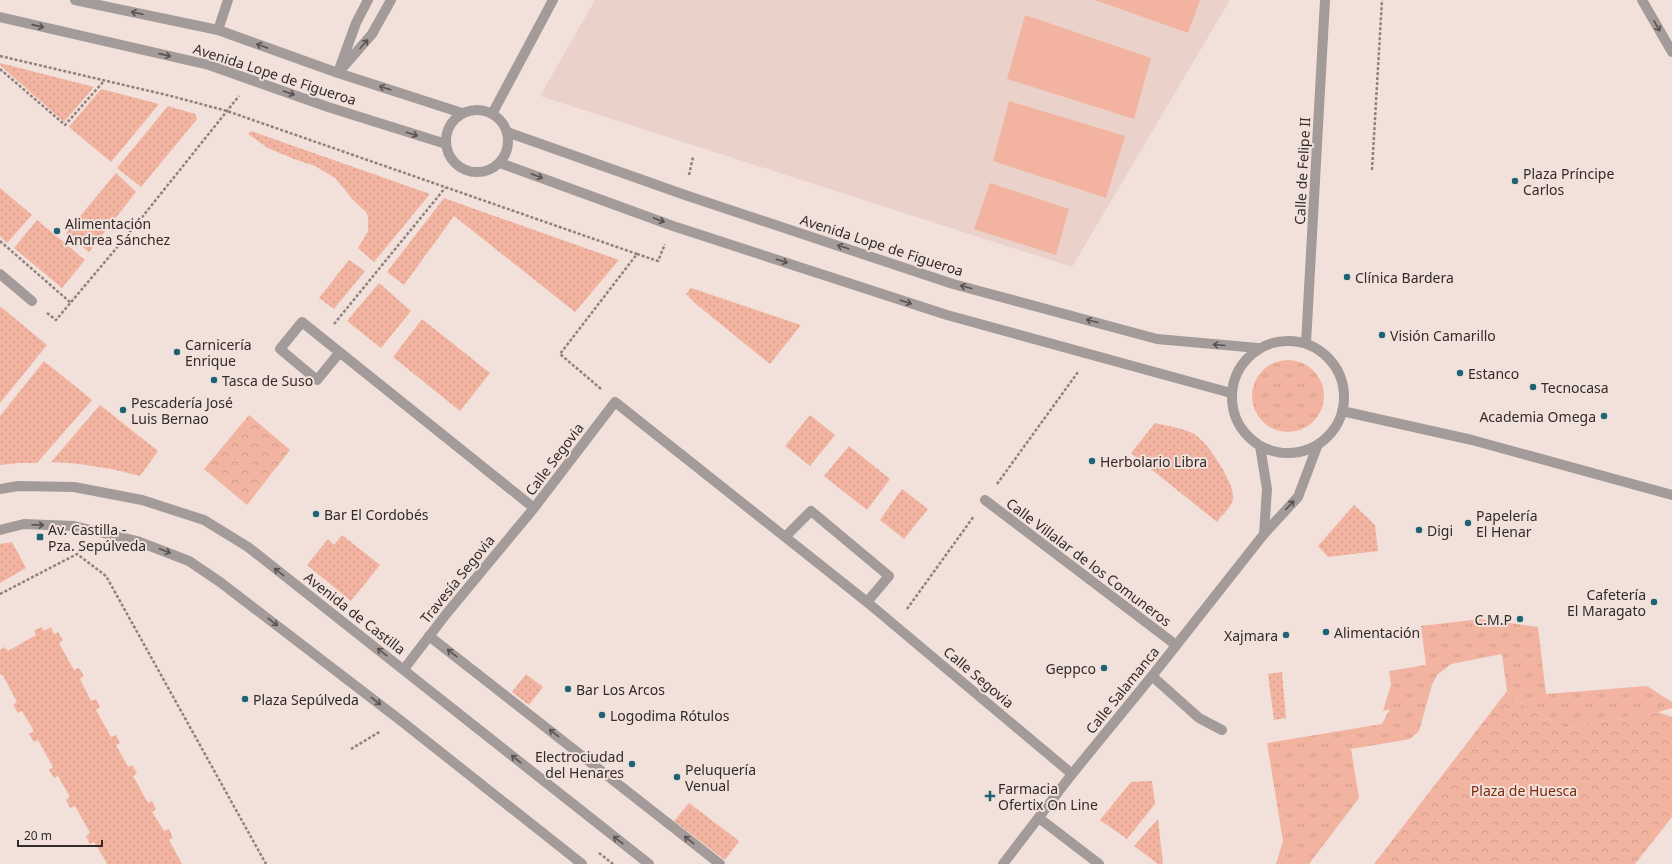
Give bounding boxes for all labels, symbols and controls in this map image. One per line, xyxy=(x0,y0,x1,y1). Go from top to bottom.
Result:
one-way arrow xyxy=(131,8,144,16)
one-way arrow xyxy=(1654,20,1662,32)
one-way arrow xyxy=(31,22,44,30)
street label: Avenida Lope de Figueroa xyxy=(191,39,359,109)
one-way arrow xyxy=(359,39,368,49)
one-way arrow xyxy=(257,41,269,49)
one-way arrow xyxy=(158,51,171,59)
one-way arrow xyxy=(379,84,392,91)
one-way arrow xyxy=(282,90,295,97)
street label: Calle de Felipe II xyxy=(1290,117,1314,225)
one-way arrow xyxy=(406,131,419,138)
place label: Plaza Príncipe Carlos xyxy=(1523,164,1614,199)
one-way arrow xyxy=(530,173,542,181)
marker: Plaza Príncipe Carlos xyxy=(1510,176,1520,186)
street label: Avenida Lope de Figueroa xyxy=(798,210,966,280)
place label: Alimentación Andrea Sánchez xyxy=(65,214,170,249)
one-way arrow xyxy=(652,217,664,225)
marker: Alimentación Andrea Sánchez xyxy=(52,226,62,236)
one-way arrow xyxy=(836,243,849,250)
one-way arrow xyxy=(776,258,789,265)
place label: Clínica Bardera xyxy=(1355,268,1454,287)
marker: Clínica Bardera xyxy=(1342,272,1352,282)
one-way arrow xyxy=(960,283,973,291)
one-way arrow xyxy=(899,299,912,306)
one-way arrow xyxy=(1086,317,1099,324)
place label: Visión Camarillo xyxy=(1390,326,1496,345)
marker: Visión Camarillo xyxy=(1377,330,1387,340)
place label: Carnicería Enrique xyxy=(185,335,252,370)
one-way arrow xyxy=(1213,341,1226,348)
marker: Carnicería Enrique xyxy=(172,347,182,357)
place label: Estanco xyxy=(1468,364,1519,383)
marker: Estanco xyxy=(1455,368,1465,378)
place label: Tasca de Suso xyxy=(222,371,313,390)
marker: Tasca de Suso xyxy=(209,375,219,385)
place label: Tecnocasa xyxy=(1541,378,1609,397)
marker: Tecnocasa xyxy=(1528,382,1538,392)
place label: Pescadería José Luis Bernao xyxy=(131,393,233,428)
marker: Pescadería José Luis Bernao xyxy=(118,405,128,415)
place label: Academia Omega xyxy=(1479,407,1596,426)
marker: Academia Omega xyxy=(1599,411,1609,421)
street label: Calle Segovia xyxy=(520,419,588,499)
place label: Herbolario Libra xyxy=(1100,452,1207,471)
marker: Herbolario Libra xyxy=(1087,456,1097,466)
street label: Calle Villalar de los Comuneros xyxy=(1002,494,1176,631)
one-way arrow xyxy=(1286,500,1295,510)
place label: Bar El Cordobés xyxy=(324,505,429,524)
place label: Papelería El Henar xyxy=(1476,506,1538,541)
marker: Bar El Cordobés xyxy=(311,509,321,519)
marker: Papelería El Henar xyxy=(1463,518,1473,528)
place label: Av. Castilla - Pza. Sepúlveda xyxy=(48,520,146,555)
one-way arrow xyxy=(31,521,44,529)
place label: Digi xyxy=(1427,521,1453,540)
marker: Digi xyxy=(1414,525,1424,535)
street label: Travesía Segovia xyxy=(416,531,498,627)
marker: Av. Castilla - Pza. Sepúlveda xyxy=(35,532,45,542)
one-way arrow xyxy=(158,548,170,556)
one-way arrow xyxy=(274,567,285,576)
street label: Avenida de Castilla xyxy=(300,567,410,659)
place label: Cafetería El Maragato xyxy=(1567,585,1646,620)
marker: Cafetería El Maragato xyxy=(1649,597,1659,607)
place label: C.M.P xyxy=(1474,610,1512,629)
marker: C.M.P xyxy=(1515,614,1525,624)
one-way arrow xyxy=(267,618,278,627)
place label: Alimentación xyxy=(1334,623,1420,642)
place label: Xajmara xyxy=(1224,626,1278,645)
marker: Alimentación xyxy=(1321,627,1331,637)
marker: Xajmara xyxy=(1281,630,1291,640)
street label: Calle Segovia xyxy=(940,642,1018,712)
street label: Calle Salamanca xyxy=(1081,643,1163,737)
one-way arrow xyxy=(376,648,387,656)
one-way arrow xyxy=(446,649,457,657)
place label: Geppco xyxy=(1046,659,1096,678)
marker: Geppco xyxy=(1099,663,1109,673)
place label: Bar Los Arcos xyxy=(576,680,665,699)
marker: Bar Los Arcos xyxy=(563,684,573,694)
place label: Plaza Sepúlveda xyxy=(253,690,359,709)
marker: Plaza Sepúlveda xyxy=(240,694,250,704)
one-way arrow xyxy=(370,697,381,706)
place label: Logodima Rótulos xyxy=(610,706,730,725)
marker: Logodima Rótulos xyxy=(597,710,607,720)
one-way arrow xyxy=(548,729,559,738)
place label: Electrociudad del Henares xyxy=(535,747,624,782)
one-way arrow xyxy=(511,755,522,763)
marker: Electrociudad del Henares xyxy=(627,759,637,769)
place label: Peluquería Venual xyxy=(685,760,756,795)
marker: Peluquería Venual xyxy=(672,772,682,782)
place label: Farmacia Ofertix On Line xyxy=(998,779,1098,814)
park label: Plaza de Huesca xyxy=(1471,781,1577,800)
marker: Farmacia Ofertix On Line xyxy=(985,791,995,801)
scale bar xyxy=(18,822,102,848)
text: 20 m xyxy=(24,827,52,844)
one-way arrow xyxy=(613,835,623,844)
one-way arrow xyxy=(683,836,694,844)

